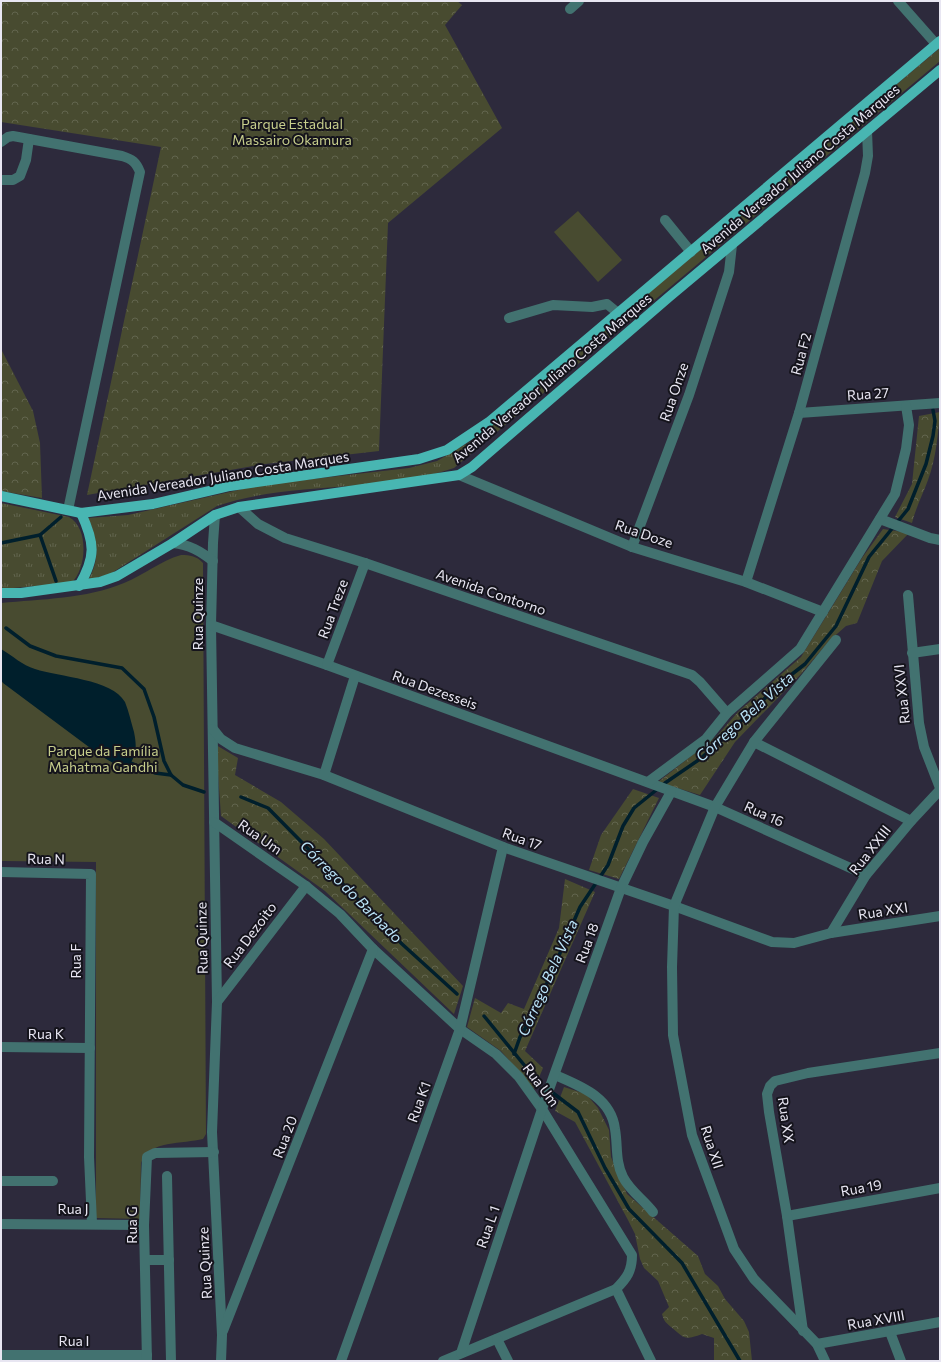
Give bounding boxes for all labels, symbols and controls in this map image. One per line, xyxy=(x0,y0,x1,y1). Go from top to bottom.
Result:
street label: Avenida Vereador Juliano Costa Marques xyxy=(697,80,903,257)
park label: Parque Estadual Massairo Okamura xyxy=(232,115,352,148)
street label: Avenida Vereador Juliano Costa Marques xyxy=(449,289,655,466)
street label: Rua F2 xyxy=(787,331,814,377)
street label: Rua Onze xyxy=(656,360,691,423)
street label: Rua 27 xyxy=(846,384,890,403)
street label: Avenida Vereador Juliano Costa Marques xyxy=(96,447,350,504)
street label: Rua Doze xyxy=(613,516,675,551)
street label: Avenida Contorno xyxy=(434,565,548,618)
street label: Rua Treze xyxy=(314,577,351,641)
street label: Rua Quinze xyxy=(189,578,206,650)
street label: Rua XXVI xyxy=(890,663,913,725)
street label: Rua Dezesseis xyxy=(390,666,480,713)
water label: Córrego Bela Vista xyxy=(692,667,797,765)
park label: Parque da Família Mahatma Gandhi xyxy=(47,742,159,775)
street label: Rua 16 xyxy=(742,797,787,830)
street label: Rua Um xyxy=(235,815,285,858)
street label: Rua XXIII xyxy=(845,822,894,878)
street label: Rua 17 xyxy=(500,824,544,853)
water label: Córrego do Barbado xyxy=(297,836,407,946)
street label: Rua N xyxy=(27,850,65,867)
street label: Rua XXI xyxy=(857,898,909,923)
street label: Rua Dezoito xyxy=(219,899,280,971)
street label: Rua Quinze xyxy=(192,902,211,974)
water label: Córrego Bela Vista xyxy=(513,916,581,1039)
street label: Rua 18 xyxy=(571,920,602,965)
street label: Rua F xyxy=(67,943,84,979)
street label: Rua K xyxy=(28,1025,64,1042)
street label: Rua Um xyxy=(520,1060,563,1110)
street label: Rua K1 xyxy=(403,1079,434,1125)
street label: Rua XX xyxy=(775,1096,798,1144)
street label: Rua 20 xyxy=(269,1113,300,1160)
street label: Rua XII xyxy=(698,1123,727,1171)
street label: Rua 19 xyxy=(839,1176,883,1199)
street label: Rua J xyxy=(57,1200,89,1217)
street label: Rua L 1 xyxy=(472,1203,503,1250)
street label: Rua G xyxy=(123,1206,140,1244)
street label: Rua Quinze xyxy=(194,1226,215,1300)
street label: Rua XVIII xyxy=(846,1306,906,1333)
street label: Rua I xyxy=(58,1332,90,1349)

